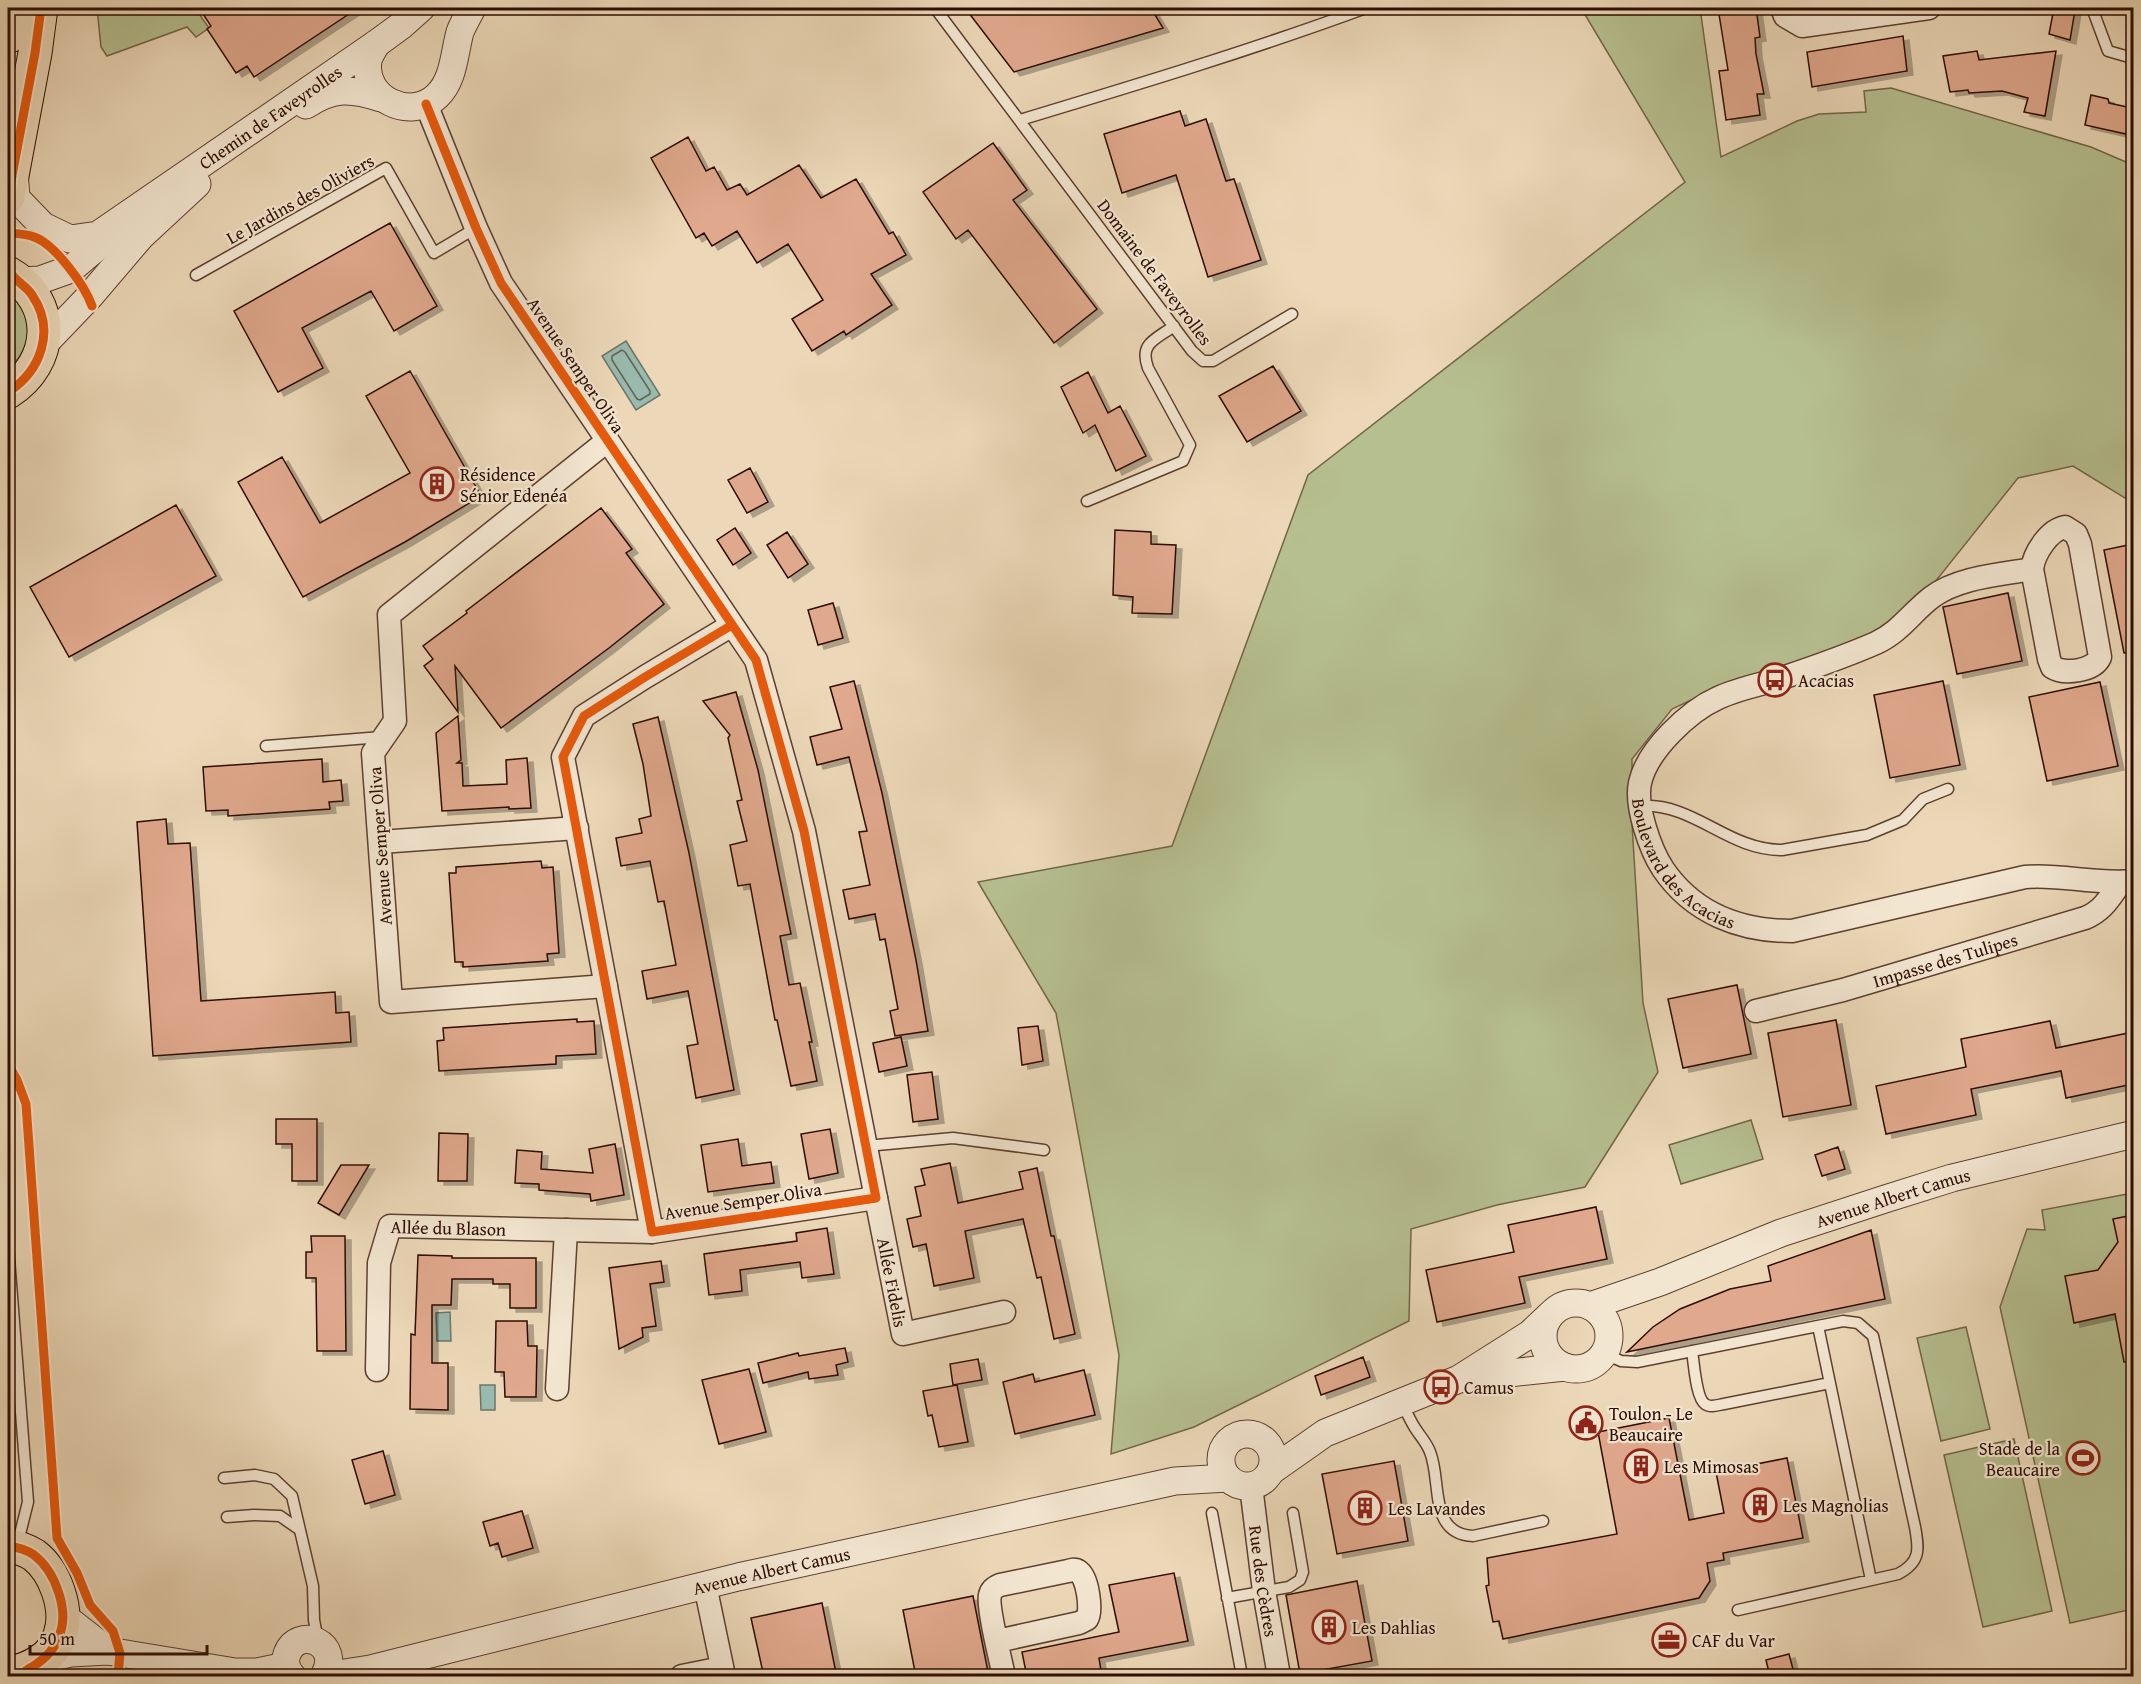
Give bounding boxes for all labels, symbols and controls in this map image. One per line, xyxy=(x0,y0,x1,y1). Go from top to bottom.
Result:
street label: Chemin de Faveyrolles xyxy=(193,58,347,176)
street label: Le Jardins des Oliviers xyxy=(221,147,379,251)
street label: Domaine de Faveyrolles xyxy=(1091,193,1219,351)
street label: Avenue Semper Oliva xyxy=(520,292,632,439)
place label: Résidence Sénior Edenéa xyxy=(460,461,568,509)
building icon: Résidence Sénior Edenéa xyxy=(419,466,455,502)
bus stop icon: Acacias xyxy=(1757,662,1793,698)
place label: Acacias xyxy=(1798,667,1854,694)
street label: Avenue Semper Oliva xyxy=(361,765,399,926)
street label: Boulevard des Acacias xyxy=(1626,797,1739,935)
street label: Impasse des Tulipes xyxy=(1869,925,2021,994)
street label: Avenue Albert Camus xyxy=(1812,1161,1973,1234)
street label: Avenue Semper Oliva xyxy=(662,1175,824,1227)
street label: Allée du Blason xyxy=(390,1213,506,1242)
street label: Allée Fidelis xyxy=(871,1235,915,1330)
bus stop icon: Camus xyxy=(1423,1369,1459,1405)
place label: Camus xyxy=(1464,1374,1514,1401)
place label: Toulon - Le Beaucaire xyxy=(1609,1400,1693,1448)
public building icon: Toulon - Le Beaucaire xyxy=(1568,1405,1604,1441)
place label: Stade de la Beaucaire xyxy=(1979,1435,2060,1483)
sports icon: Stade de la Beaucaire xyxy=(2065,1440,2101,1476)
building icon: Les Mimosas xyxy=(1623,1448,1659,1484)
place label: Les Mimosas xyxy=(1664,1453,1759,1480)
building icon: Les Magnolias xyxy=(1742,1487,1778,1523)
building icon: Les Lavandes xyxy=(1347,1490,1383,1526)
place label: Les Magnolias xyxy=(1783,1492,1889,1519)
place label: Les Lavandes xyxy=(1388,1495,1486,1522)
street label: Rue des Cèdres xyxy=(1242,1524,1285,1639)
street label: Avenue Albert Camus xyxy=(690,1539,853,1601)
building icon: Les Dahlias xyxy=(1311,1609,1347,1645)
place label: Les Dahlias xyxy=(1352,1614,1436,1641)
scale bar xyxy=(30,1618,207,1656)
office icon: CAF du Var xyxy=(1651,1622,1687,1658)
text: 50 m xyxy=(39,1625,75,1652)
place label: CAF du Var xyxy=(1692,1627,1775,1654)

